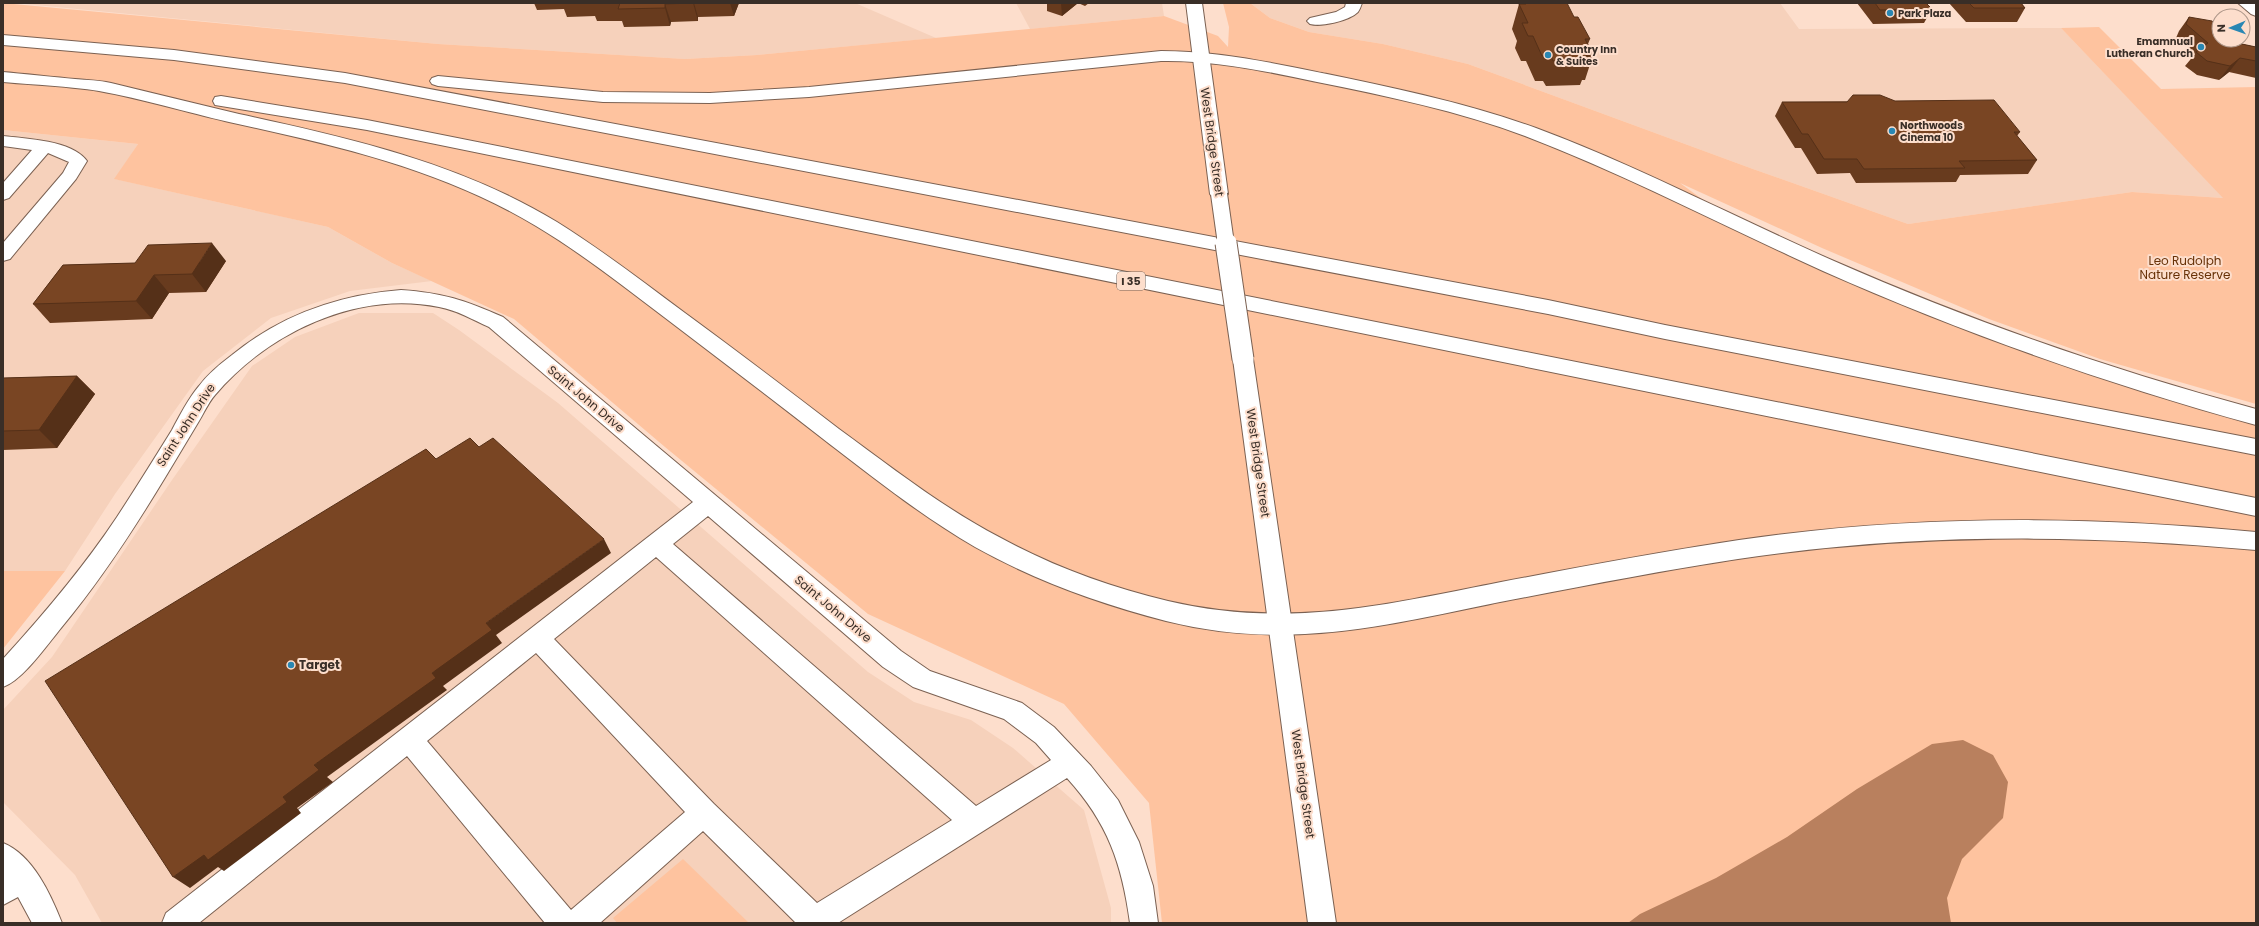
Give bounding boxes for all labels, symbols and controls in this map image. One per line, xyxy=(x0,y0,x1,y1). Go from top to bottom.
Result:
place label: Park Plaza xyxy=(1898,6,1952,21)
marker: Park Plaza xyxy=(1885,8,1895,18)
north arrow xyxy=(2211,8,2251,48)
text: N xyxy=(2213,24,2229,33)
place label: Emamnual Lutheran Church xyxy=(2106,34,2193,61)
place label: Country Inn & Suites xyxy=(1556,42,1617,69)
marker: Emamnual Lutheran Church xyxy=(2196,42,2206,52)
marker: Country Inn & Suites xyxy=(1543,50,1553,60)
street label: West Bridge Street xyxy=(1196,86,1229,197)
place label: Northwoods Cinema 10 xyxy=(1900,118,1963,145)
marker: Northwoods Cinema 10 xyxy=(1887,126,1897,136)
park label: Leo Rudolph Nature Reserve xyxy=(2140,252,2230,283)
road number: I 35 xyxy=(1117,272,1145,290)
street label: Saint John Drive xyxy=(544,361,629,436)
street label: Saint John Drive xyxy=(152,380,219,470)
street label: West Bridge Street xyxy=(1242,407,1275,518)
street label: Saint John Drive xyxy=(791,571,876,646)
place label: Target xyxy=(299,656,340,673)
marker: Target xyxy=(286,660,296,670)
street label: West Bridge Street xyxy=(1287,728,1320,839)

